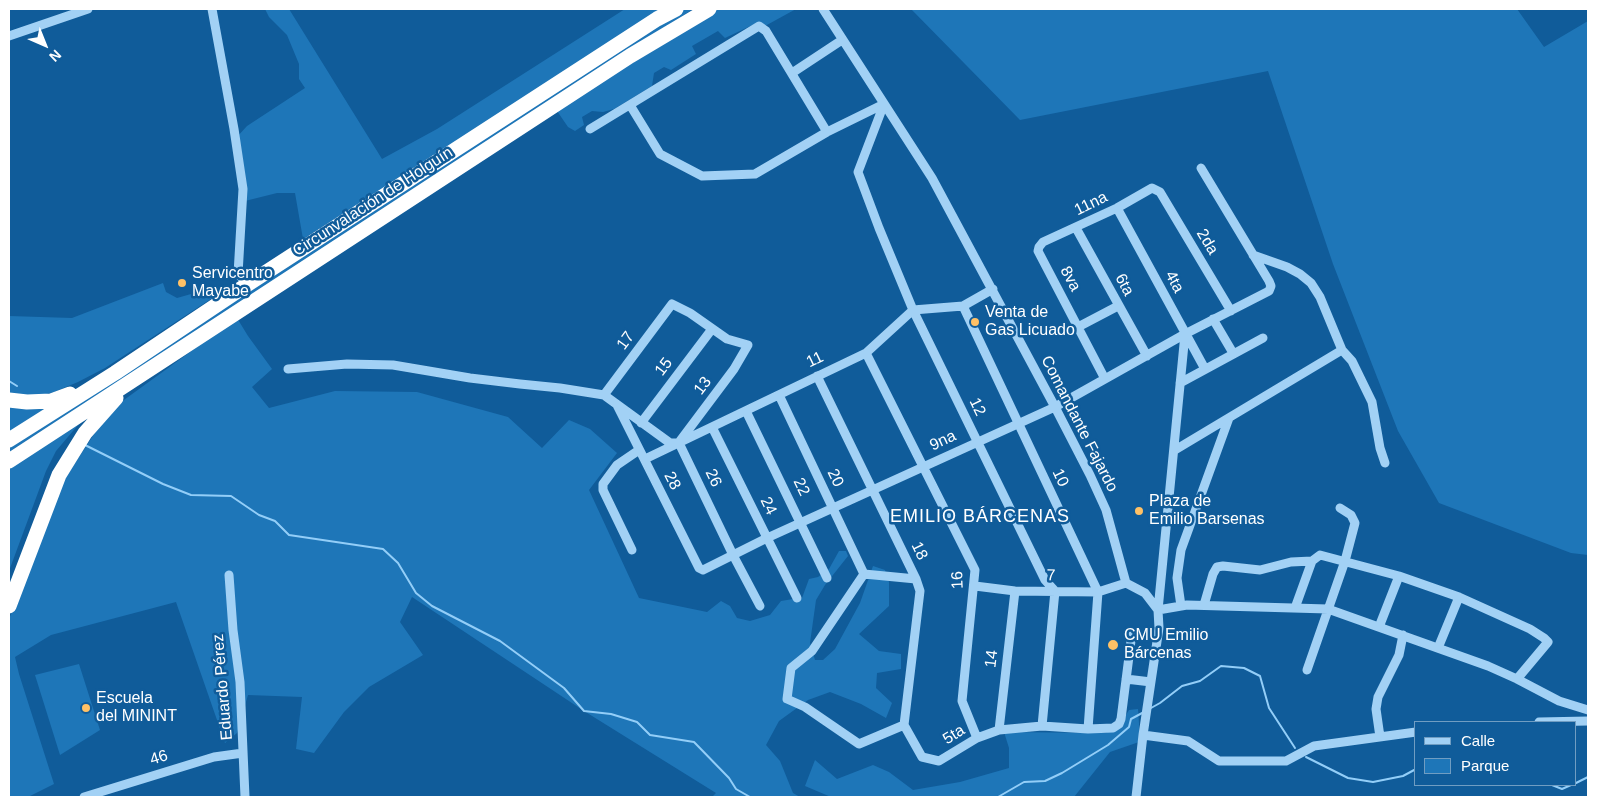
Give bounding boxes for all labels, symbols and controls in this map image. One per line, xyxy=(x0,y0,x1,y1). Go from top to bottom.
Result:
north arrow xyxy=(20,20,70,70)
text: N xyxy=(46,47,65,65)
street label: Circunvalación de Holguín xyxy=(289,143,457,261)
street label: 11na xyxy=(1071,188,1111,220)
street label: 2da xyxy=(1192,226,1222,258)
street label: 8va xyxy=(1055,263,1085,295)
place label: Servicentro Mayabe xyxy=(192,264,273,302)
street label: 4ta xyxy=(1160,268,1188,296)
street label: 6ta xyxy=(1110,271,1138,299)
marker: Servicentro Mayabe xyxy=(176,277,188,289)
place label: Venta de Gas Licuado xyxy=(985,303,1075,341)
marker: Venta de Gas Licuado xyxy=(969,316,981,328)
street label: 17 xyxy=(613,328,639,354)
street label: 11 xyxy=(803,348,827,372)
street label: Comandante Fajardo xyxy=(1036,353,1122,495)
street label: 15 xyxy=(651,354,677,380)
street label: 13 xyxy=(690,373,716,399)
street label: 12 xyxy=(964,395,990,419)
street label: 9na xyxy=(927,427,959,455)
street label: 26 xyxy=(700,466,726,490)
street label: 20 xyxy=(822,466,848,490)
street label: 10 xyxy=(1048,466,1072,490)
street label: 28 xyxy=(659,469,685,493)
street label: 22 xyxy=(788,475,814,499)
place label: Plaza de Emilio Barsenas xyxy=(1149,492,1265,530)
street label: 24 xyxy=(755,494,781,518)
marker: Plaza de Emilio Barsenas xyxy=(1133,505,1145,517)
district label: EMILIO BÁRCENAS xyxy=(888,506,1072,528)
street label: 18 xyxy=(906,539,932,563)
street label: 7 xyxy=(1046,566,1056,586)
street label: 16 xyxy=(948,571,968,589)
place label: CMU Emilio Bárcenas xyxy=(1124,626,1208,664)
street label: Eduardo Pérez xyxy=(209,633,237,741)
marker: CMU Emilio Bárcenas xyxy=(1106,638,1120,652)
street label: 14 xyxy=(981,649,1003,669)
place label: Escuela del MININT xyxy=(96,689,177,727)
marker: Escuela del MININT xyxy=(80,702,92,714)
street label: 5ta xyxy=(939,721,969,749)
legend xyxy=(1414,721,1577,786)
text: Calle xyxy=(1461,732,1495,749)
street label: 46 xyxy=(148,746,170,770)
text: Parque xyxy=(1461,757,1509,774)

